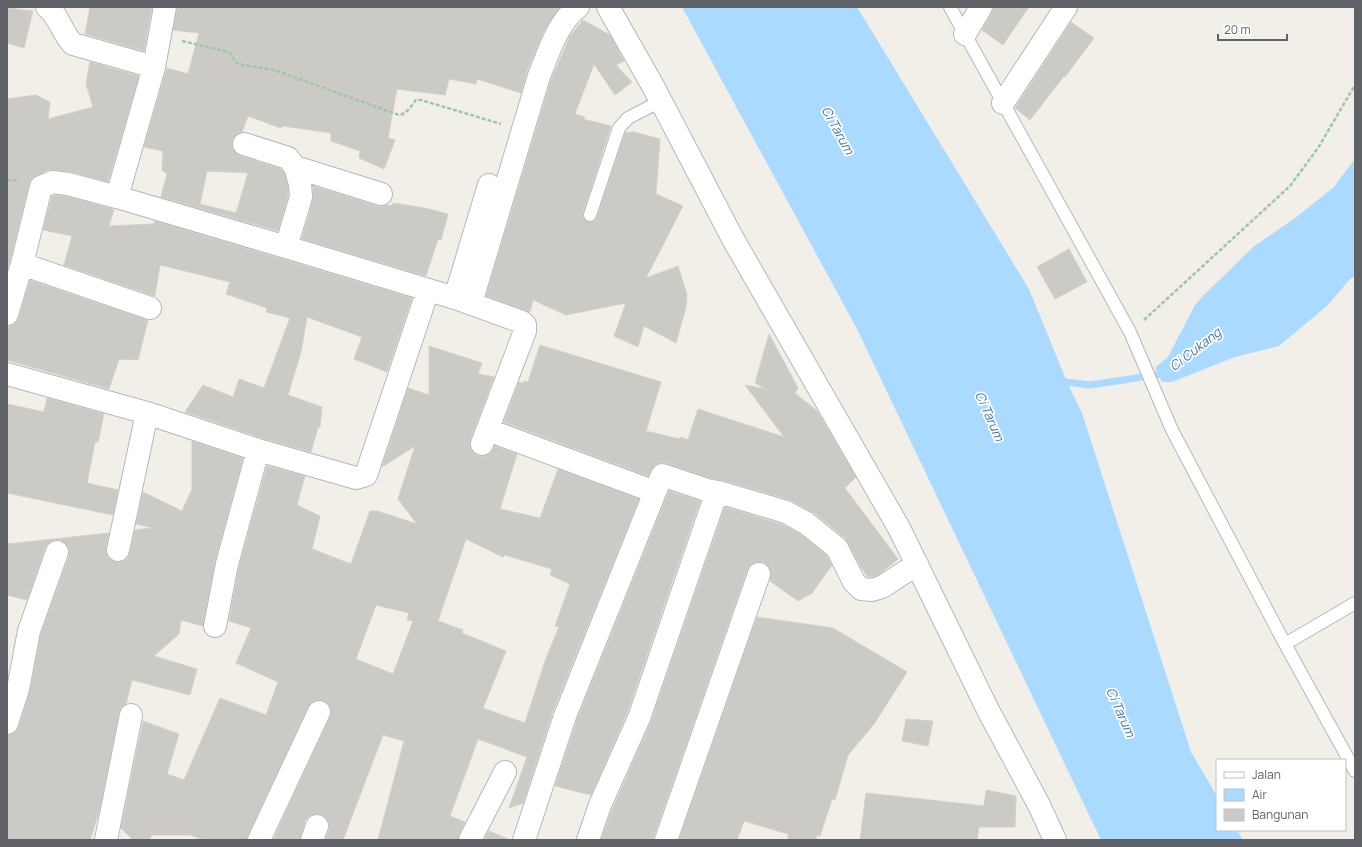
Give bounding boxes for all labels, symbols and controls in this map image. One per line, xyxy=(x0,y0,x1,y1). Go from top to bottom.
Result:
scale bar xyxy=(1218,16,1287,42)
text: 20 m xyxy=(1224,21,1251,38)
water label: Ci Tarum xyxy=(817,103,859,158)
water label: Ci Cukang xyxy=(1165,322,1226,375)
water label: Ci Tarum xyxy=(971,388,1009,445)
water label: Ci Tarum xyxy=(1102,684,1140,741)
legend xyxy=(1216,759,1346,831)
text: Jalan xyxy=(1252,766,1281,783)
text: Air xyxy=(1252,786,1267,803)
text: Bangunan xyxy=(1252,806,1308,823)

